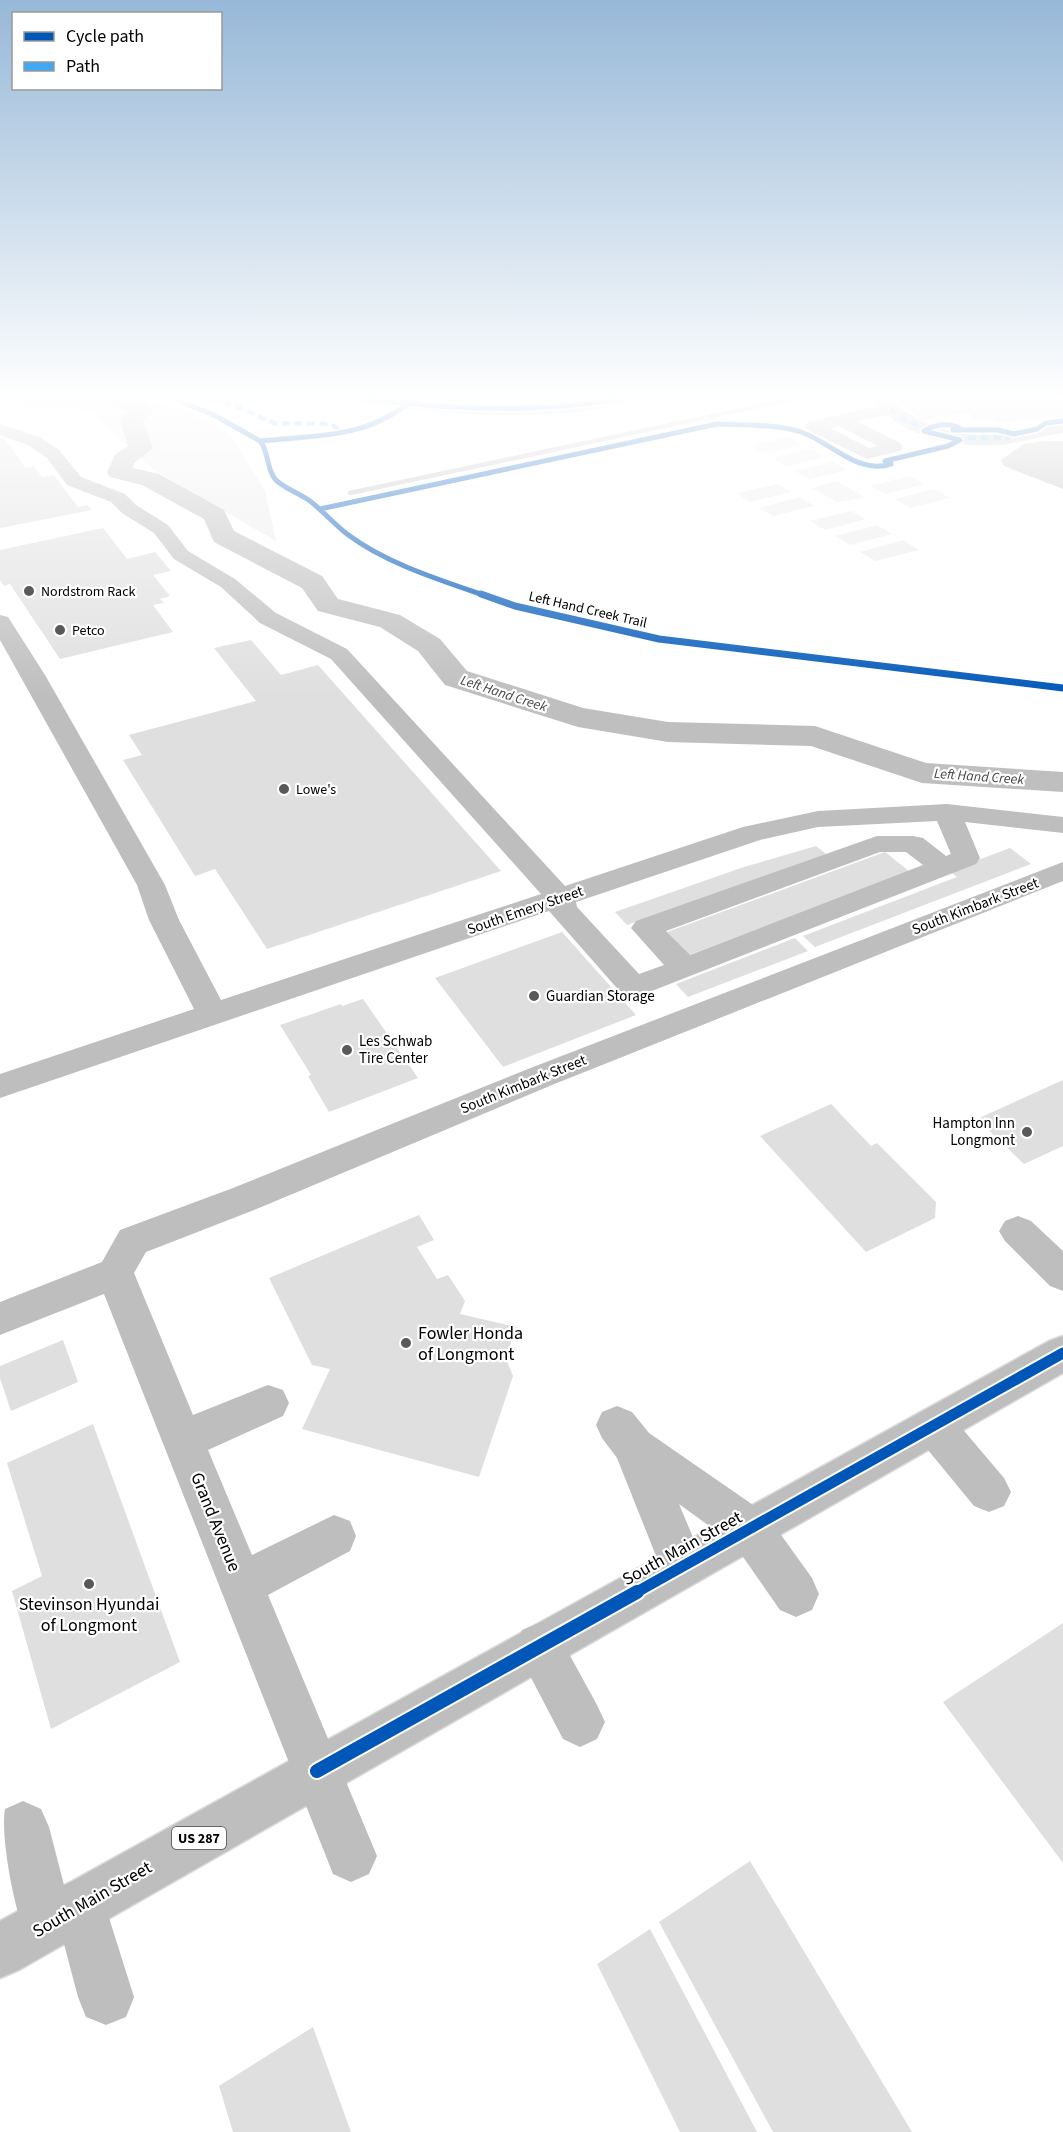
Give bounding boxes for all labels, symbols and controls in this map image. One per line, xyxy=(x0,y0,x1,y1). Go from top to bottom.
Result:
legend xyxy=(12,12,222,90)
text: Cycle path xyxy=(66,24,144,49)
text: Path xyxy=(66,54,100,79)
place label: Nordstrom Rack xyxy=(41,582,136,602)
marker: Nordstrom Rack xyxy=(22,584,36,598)
street label: Left Hand Creek Trail xyxy=(527,587,649,633)
place label: Petco xyxy=(72,621,105,641)
marker: Petco xyxy=(53,623,67,637)
water label: Left Hand Creek xyxy=(458,671,550,717)
water label: Left Hand Creek xyxy=(933,764,1025,790)
place label: Lowe's xyxy=(296,780,336,800)
marker: Lowe's xyxy=(277,782,291,796)
street label: South Kimbark Street xyxy=(909,873,1042,940)
street label: South Emery Street xyxy=(464,881,586,940)
place label: Guardian Storage xyxy=(546,986,655,1007)
marker: Guardian Storage xyxy=(527,989,541,1003)
place label: Les Schwab Tire Center xyxy=(359,1031,432,1069)
marker: Les Schwab Tire Center xyxy=(340,1043,354,1057)
street label: South Kimbark Street xyxy=(457,1050,589,1119)
place label: Hampton Inn Longmont xyxy=(933,1113,1015,1151)
marker: Hampton Inn Longmont xyxy=(1020,1125,1034,1139)
place label: Fowler Honda of Longmont xyxy=(418,1321,523,1367)
marker: Fowler Honda of Longmont xyxy=(399,1336,413,1350)
street label: Grand Avenue xyxy=(184,1469,247,1576)
street label: South Main Street xyxy=(618,1505,747,1592)
marker: Stevinson Hyundai of Longmont xyxy=(82,1577,96,1591)
place label: Stevinson Hyundai of Longmont xyxy=(19,1592,159,1638)
road number: US 287 xyxy=(172,1827,226,1849)
street label: South Main Street xyxy=(28,1855,156,1944)

